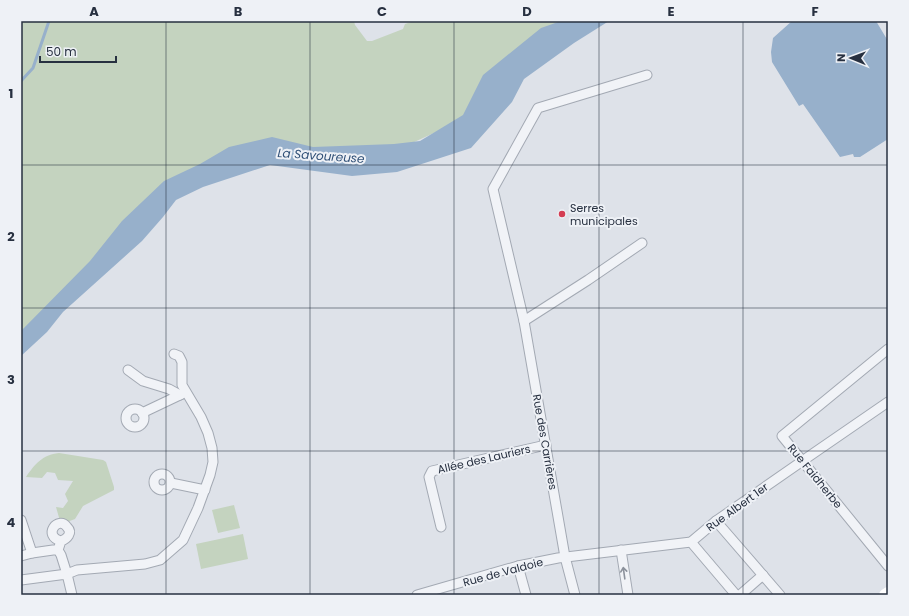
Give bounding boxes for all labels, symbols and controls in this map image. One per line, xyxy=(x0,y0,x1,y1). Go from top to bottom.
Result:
text: A xyxy=(89,2,99,21)
text: B xyxy=(234,2,243,21)
text: C xyxy=(377,2,387,21)
text: D xyxy=(522,2,532,21)
text: E xyxy=(667,2,675,21)
text: F xyxy=(811,2,819,21)
scale bar xyxy=(40,38,116,64)
north arrow xyxy=(831,38,871,78)
text: 50 m xyxy=(46,43,77,60)
text: N xyxy=(833,54,849,62)
text: 1 xyxy=(9,84,13,103)
water label: La Savoureuse xyxy=(277,144,366,167)
place label: Serres municipales xyxy=(570,200,638,229)
marker: Serres municipales xyxy=(557,209,567,219)
text: 2 xyxy=(7,227,15,246)
text: 3 xyxy=(7,370,15,389)
street label: Rue des Carrières xyxy=(529,393,561,491)
street label: Allée des Lauriers xyxy=(436,440,532,477)
street label: Rue Faidherbe xyxy=(784,440,846,512)
street label: Rue Albert 1er xyxy=(703,479,771,535)
text: 4 xyxy=(7,513,16,532)
street label: Rue de Valdoie xyxy=(461,554,545,590)
one-way arrow xyxy=(620,567,628,580)

